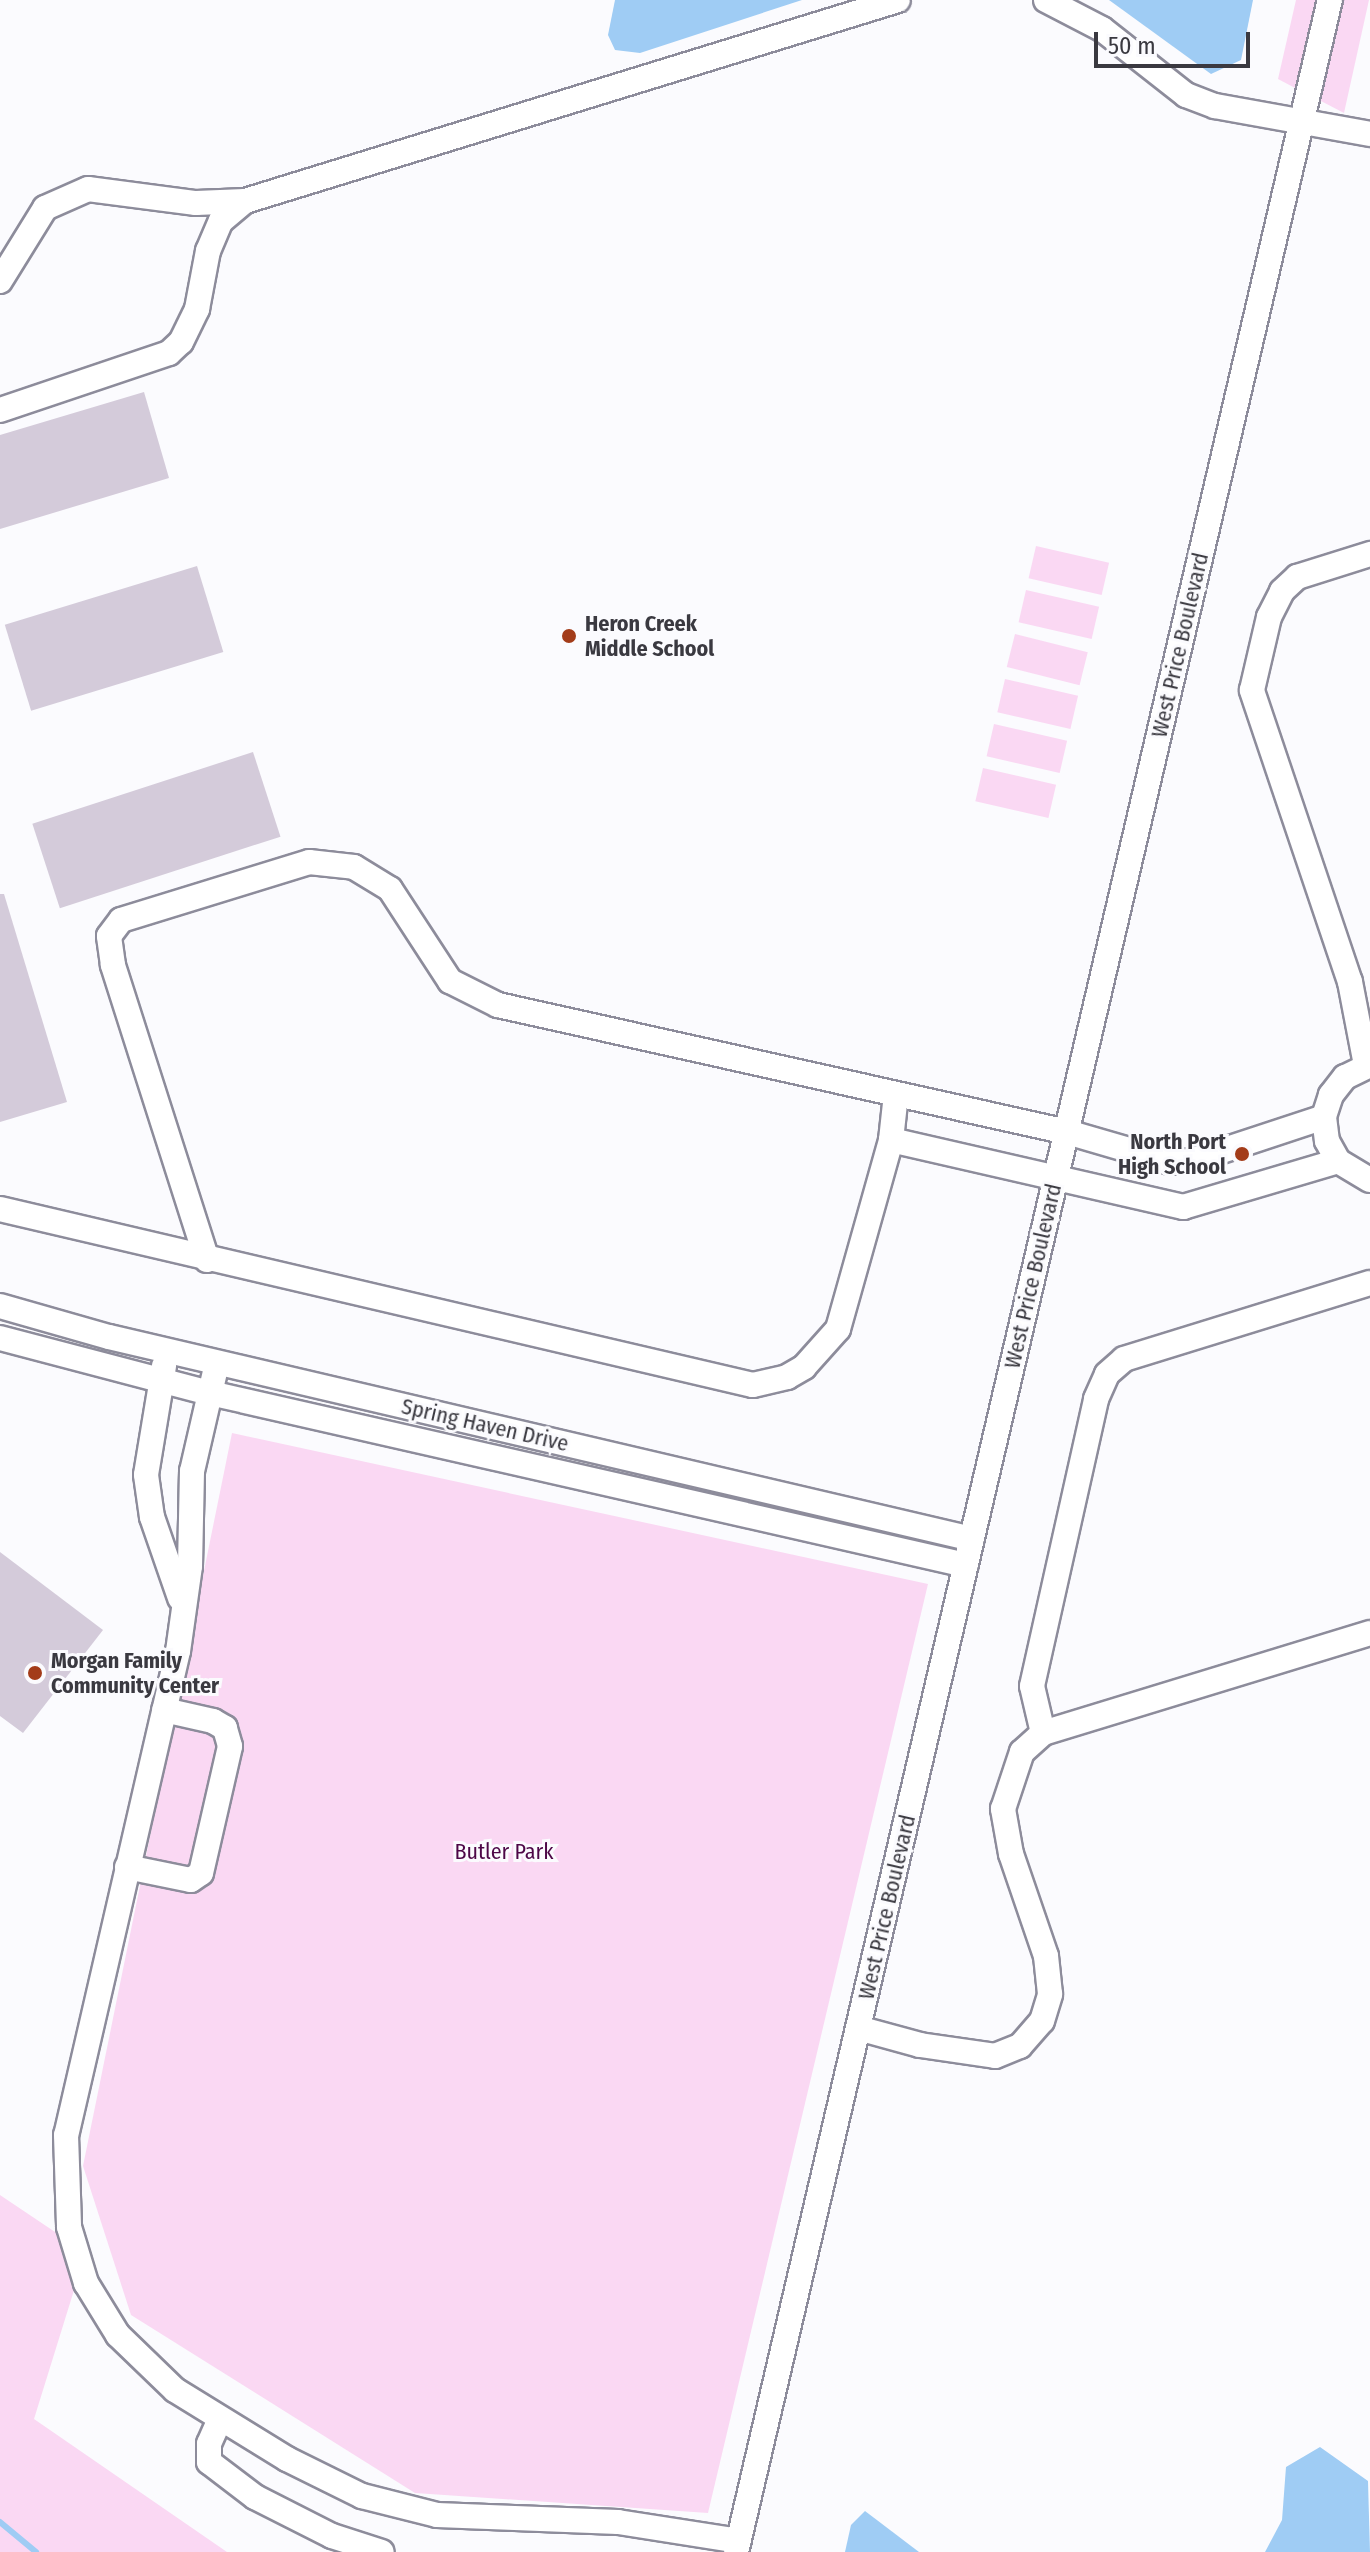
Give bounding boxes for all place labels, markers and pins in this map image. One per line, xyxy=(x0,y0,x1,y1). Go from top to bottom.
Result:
place label: Heron Creek Middle School xyxy=(585,610,714,662)
marker: Heron Creek Middle School xyxy=(560,627,578,645)
place label: North Port High School xyxy=(1118,1128,1226,1180)
marker: North Port High School xyxy=(1233,1145,1251,1163)
place label: Morgan Family Community Center xyxy=(51,1647,219,1698)
marker: Morgan Family Community Center xyxy=(26,1664,44,1682)

